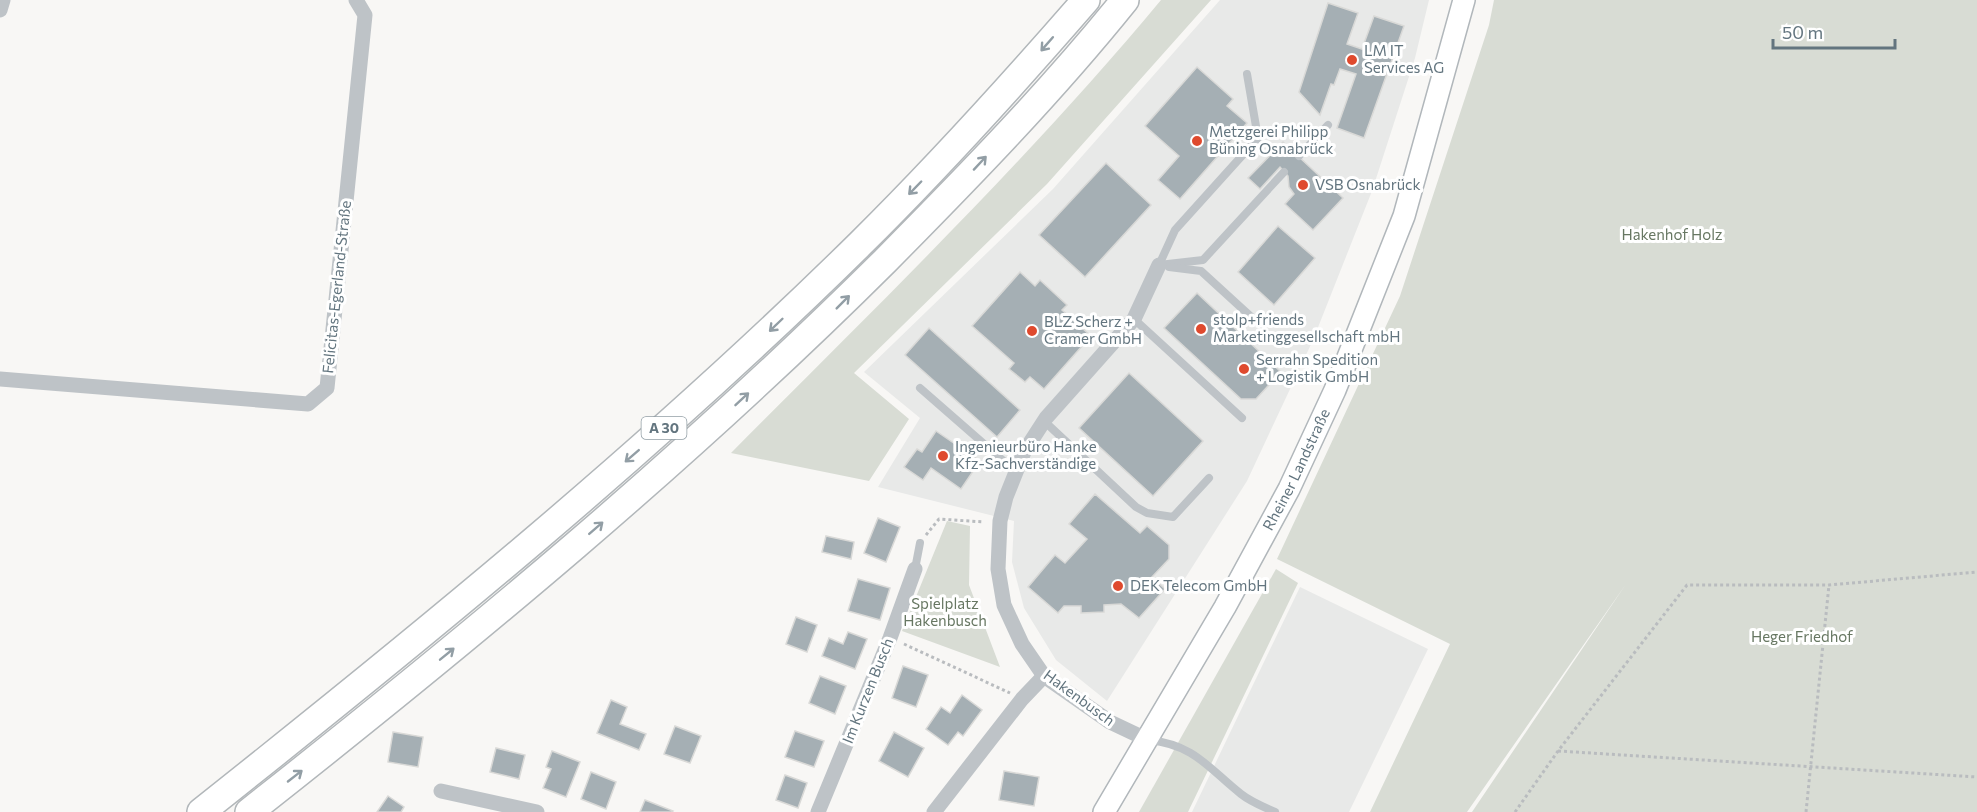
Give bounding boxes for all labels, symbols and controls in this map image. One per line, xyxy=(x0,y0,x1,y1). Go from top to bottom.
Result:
scale bar xyxy=(1773,12,1894,50)
text: 50 m xyxy=(1782,21,1823,43)
one-way arrow xyxy=(1040,36,1054,51)
place label: LM IT Services AG xyxy=(1364,41,1444,76)
marker: LM IT Services AG xyxy=(1345,53,1359,67)
place label: Metzgerei Philipp Büning Osnabrück xyxy=(1209,122,1333,157)
marker: Metzgerei Philipp Büning Osnabrück xyxy=(1190,134,1204,148)
one-way arrow xyxy=(973,155,987,170)
place label: VSB Osnabrück xyxy=(1315,175,1421,193)
marker: VSB Osnabrück xyxy=(1296,178,1310,192)
one-way arrow xyxy=(908,180,922,195)
street label: Felicitas-Egerland-Straße xyxy=(318,199,354,374)
park label: Hakenhof Holz xyxy=(1621,225,1723,243)
one-way arrow xyxy=(836,295,851,309)
place label: stolp+friends Marketinggesellschaft mbH xyxy=(1213,310,1400,345)
place label: BLZ Scherz + Cramer GmbH xyxy=(1044,312,1142,347)
one-way arrow xyxy=(769,317,784,332)
marker: stolp+friends Marketinggesellschaft mbH xyxy=(1194,322,1208,336)
marker: BLZ Scherz + Cramer GmbH xyxy=(1025,324,1039,338)
place label: Serrahn Spedition + Logistik GmbH xyxy=(1256,350,1378,385)
marker: Serrahn Spedition + Logistik GmbH xyxy=(1237,362,1251,376)
one-way arrow xyxy=(734,392,749,406)
street label: Rheiner Landstraße xyxy=(1258,406,1333,533)
road number: A 30 xyxy=(642,417,686,439)
place label: Ingenieurbüro Hanke Kfz-Sachverständige xyxy=(955,437,1097,472)
one-way arrow xyxy=(625,449,640,463)
marker: Ingenieurbüro Hanke Kfz-Sachverständige xyxy=(936,449,950,463)
one-way arrow xyxy=(588,521,603,535)
place label: DEK Telecom GmbH xyxy=(1130,576,1268,594)
marker: DEK Telecom GmbH xyxy=(1111,579,1125,593)
park label: Spielplatz Hakenbusch xyxy=(903,594,987,629)
park label: Heger Friedhof xyxy=(1751,627,1853,645)
street label: Im Kurzen Busch xyxy=(838,635,896,746)
one-way arrow xyxy=(439,647,455,660)
street label: Hakenbusch xyxy=(1041,665,1119,729)
one-way arrow xyxy=(287,769,303,782)

